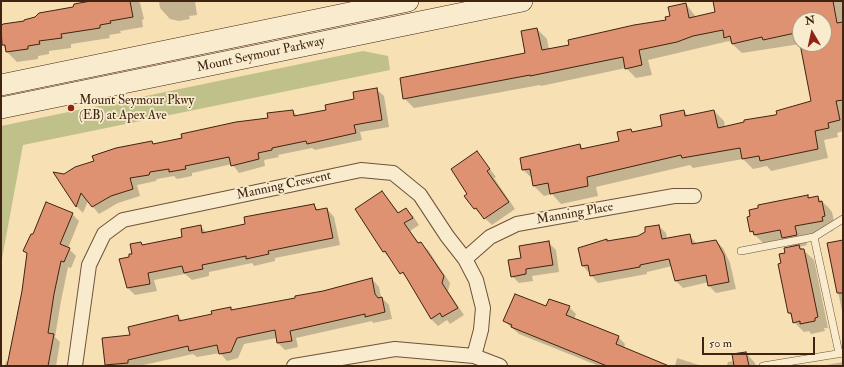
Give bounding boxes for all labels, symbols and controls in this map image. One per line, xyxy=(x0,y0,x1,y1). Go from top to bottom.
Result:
north arrow xyxy=(792,12,832,52)
text: N xyxy=(804,13,816,28)
street label: Mount Seymour Parkway xyxy=(196,34,326,76)
place label: Mount Seymour Pkwy (EB) at Apex Ave xyxy=(79,93,194,124)
marker: Mount Seymour Pkwy (EB) at Apex Ave xyxy=(66,103,76,113)
street label: Manning Crescent xyxy=(235,168,333,204)
street label: Manning Place xyxy=(535,200,615,228)
scale bar xyxy=(704,329,817,355)
text: 50 m xyxy=(709,336,732,351)

